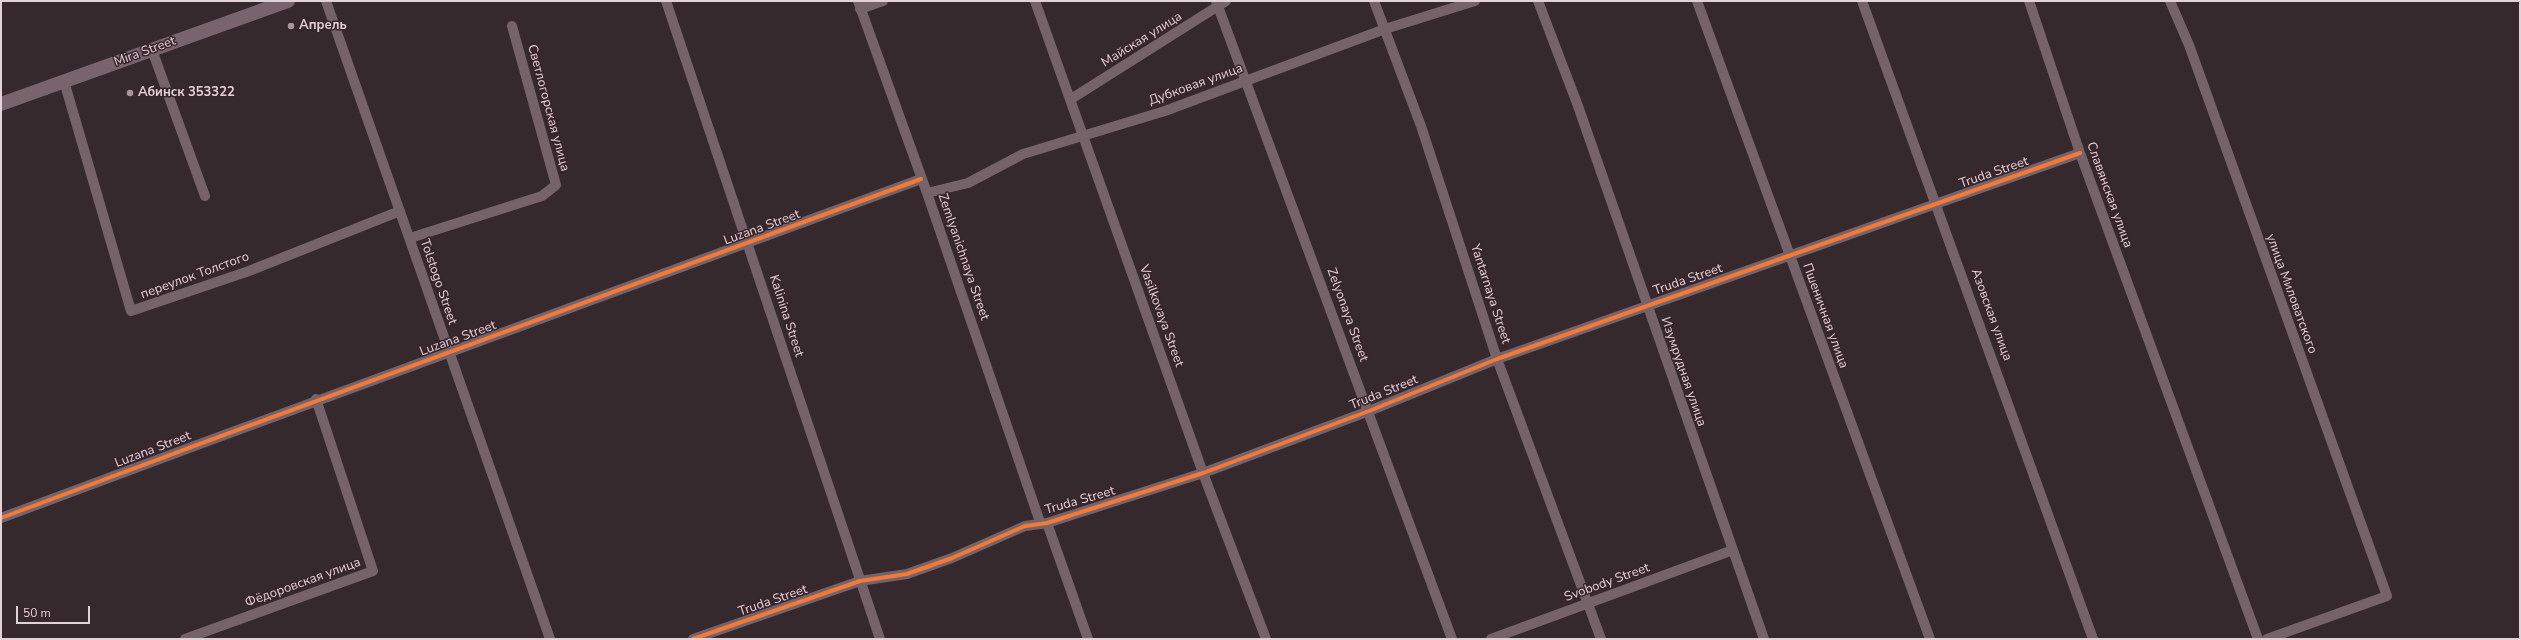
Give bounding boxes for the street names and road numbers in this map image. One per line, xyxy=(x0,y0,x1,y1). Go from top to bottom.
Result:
street label: Майская улица xyxy=(1099,9,1185,71)
street label: Mira Street xyxy=(112,34,178,70)
street label: Светлогорская улица xyxy=(524,43,572,173)
street label: Дубковая улица xyxy=(1147,61,1245,109)
street label: Славянская улица xyxy=(2083,140,2135,250)
street label: Truda Street xyxy=(1957,154,2031,192)
street label: Zemlyanichnaya Street xyxy=(934,192,992,322)
street label: Luzana Street xyxy=(722,207,802,249)
street label: улица Миловатского xyxy=(2262,232,2320,356)
street label: Tolstogo Street xyxy=(416,237,460,327)
street label: Yantarnaya Street xyxy=(1467,242,1513,346)
street label: переулок Толстого xyxy=(139,249,251,303)
street label: Truda Street xyxy=(1651,261,1725,299)
street label: Пшеничная улица xyxy=(1799,261,1851,371)
street label: Vasilkovaya Street xyxy=(1135,263,1187,369)
street label: Zelyonaya Street xyxy=(1323,266,1371,364)
street label: Азовская улица xyxy=(1967,267,2015,363)
street label: Kalinina Street xyxy=(765,273,807,359)
street label: Изумрудная улица xyxy=(1657,315,1709,429)
street label: Luzana Street xyxy=(418,318,498,360)
street label: Truda Street xyxy=(1348,372,1420,414)
street label: Luzana Street xyxy=(113,428,193,472)
street label: Truda Street xyxy=(1043,484,1117,518)
street label: Фёдоровская улица xyxy=(243,555,363,611)
street label: Svobody Street xyxy=(1562,560,1652,606)
street label: Truda Street xyxy=(736,582,810,620)

